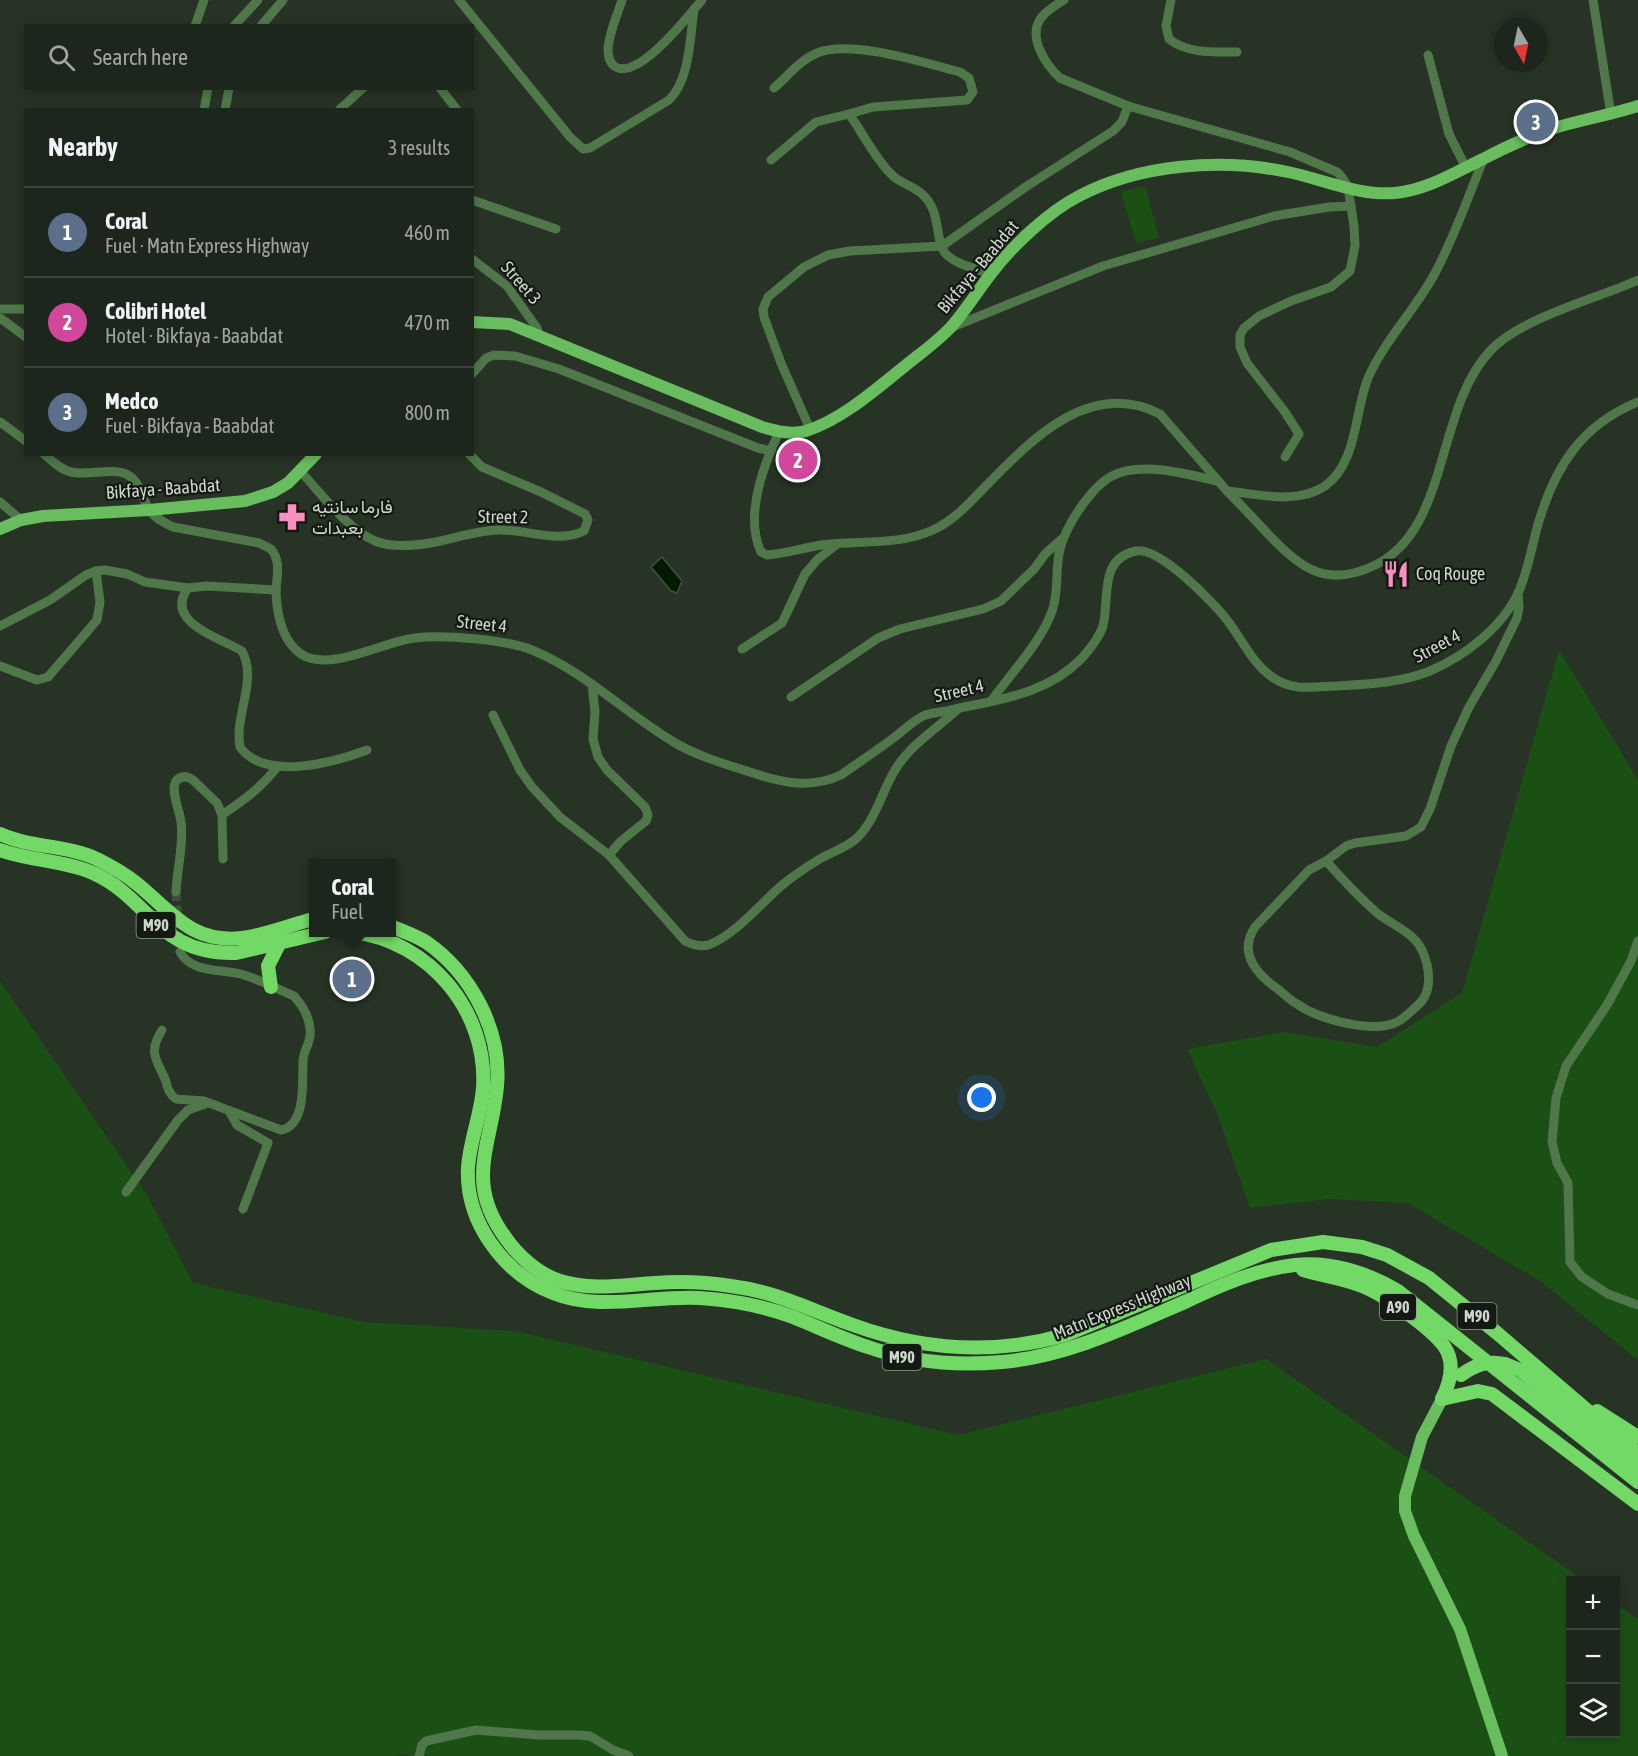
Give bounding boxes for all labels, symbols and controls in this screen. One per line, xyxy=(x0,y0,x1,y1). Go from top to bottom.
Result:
north arrow xyxy=(1494,18,1548,72)
search box xyxy=(24,24,474,90)
icon: search xyxy=(45,41,78,74)
text: Search here xyxy=(93,44,188,70)
pin: 3 xyxy=(1516,100,1556,144)
text: Nearby xyxy=(48,132,118,162)
text: 3 results xyxy=(388,136,450,159)
text: Coral xyxy=(105,208,147,234)
street label: Bikfaya - Baabdat xyxy=(933,216,1023,317)
text: 1 xyxy=(63,221,72,244)
text: 460 m xyxy=(405,221,450,244)
text: Fuel · Matn Express Highway xyxy=(105,234,309,257)
street label: Street 3 xyxy=(497,257,546,309)
text: Colibri Hotel xyxy=(105,298,206,324)
text: 2 xyxy=(63,311,72,334)
text: 470 m xyxy=(405,311,450,334)
text: Hotel · Bikfaya - Baabdat xyxy=(105,324,283,347)
text: Medco xyxy=(105,388,159,414)
text: 3 xyxy=(63,401,72,424)
text: 800 m xyxy=(405,401,450,424)
text: Fuel · Bikfaya - Baabdat xyxy=(105,414,274,437)
pin: 2 xyxy=(778,438,818,482)
street label: Bikfaya - Baabdat xyxy=(105,474,221,503)
place label: فارما سانتيه بعبدات xyxy=(312,496,393,538)
pharmacy icon: فارما سانتيه بعبدات xyxy=(277,502,307,532)
street label: Street 2 xyxy=(478,506,528,527)
restaurant icon: Coq Rouge xyxy=(1381,559,1411,589)
place label: Coq Rouge xyxy=(1416,563,1485,584)
street label: Street 4 xyxy=(456,610,508,637)
street label: Street 4 xyxy=(1410,624,1464,667)
street label: Street 4 xyxy=(932,675,986,706)
popup xyxy=(309,859,396,937)
text: Coral xyxy=(331,874,374,900)
text: Fuel xyxy=(331,900,363,923)
road number: M90 xyxy=(136,912,176,938)
pin: 1 xyxy=(332,956,372,1002)
your location xyxy=(967,1083,996,1112)
street label: Matn Express Highway xyxy=(1050,1269,1194,1344)
road number: A90 xyxy=(1380,1294,1416,1320)
road number: M90 xyxy=(1458,1303,1496,1329)
road number: M90 xyxy=(882,1344,922,1370)
map controls xyxy=(1566,1576,1620,1738)
button: + xyxy=(1566,1576,1620,1630)
button: − xyxy=(1566,1630,1620,1684)
button: layers xyxy=(1566,1684,1620,1738)

